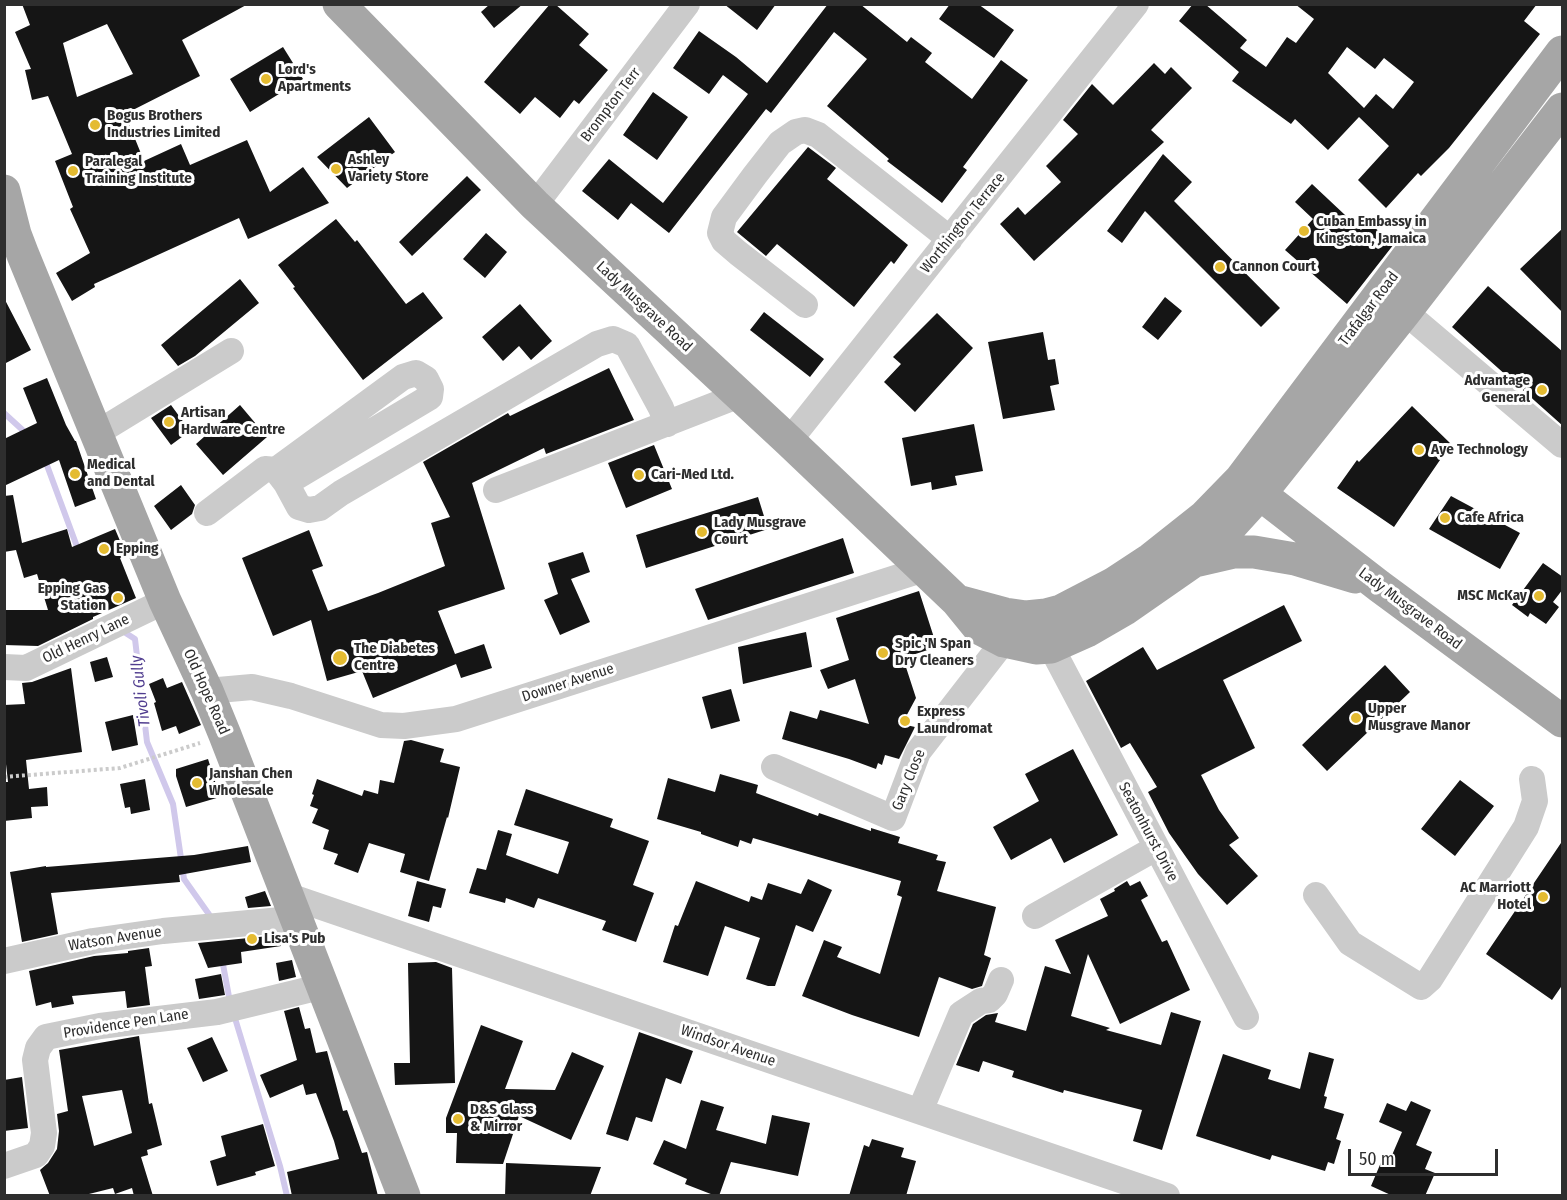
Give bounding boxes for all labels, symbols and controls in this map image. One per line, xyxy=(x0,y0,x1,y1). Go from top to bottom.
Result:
place label: Lord's Apartments xyxy=(278,61,351,96)
street label: Brompton Terr xyxy=(577,64,645,146)
marker: Lord's Apartments xyxy=(259,72,273,86)
place label: Bogus Brothers Industries Limited xyxy=(107,107,220,142)
marker: Bogus Brothers Industries Limited xyxy=(88,118,102,132)
place label: Ashley Variety Store xyxy=(348,151,429,186)
place label: Paralegal Training Institute xyxy=(85,153,192,188)
marker: Ashley Variety Store xyxy=(329,162,343,176)
marker: Paralegal Training Institute xyxy=(66,164,80,178)
street label: Worthington Terrace xyxy=(917,169,1009,277)
place label: Cuban Embassy in Kingston, Jamaica xyxy=(1316,213,1427,248)
marker: Cuban Embassy in Kingston, Jamaica xyxy=(1297,224,1311,238)
street label: Lady Musgrave Road xyxy=(592,258,696,356)
place label: Cannon Court xyxy=(1232,258,1316,276)
marker: Cannon Court xyxy=(1213,260,1227,274)
street label: Trafalgar Road xyxy=(1335,268,1403,350)
place label: Advantage General xyxy=(1464,372,1530,407)
marker: Advantage General xyxy=(1535,383,1549,397)
place label: Artisan Hardware Centre xyxy=(181,404,285,439)
marker: Artisan Hardware Centre xyxy=(162,415,176,429)
place label: Aye Technology xyxy=(1431,441,1528,459)
marker: Aye Technology xyxy=(1412,443,1426,457)
place label: Medical and Dental xyxy=(87,456,155,491)
place label: Cari-Med Ltd. xyxy=(651,466,734,484)
marker: Medical and Dental xyxy=(68,467,82,481)
marker: Cari-Med Ltd. xyxy=(632,468,646,482)
place label: Cafe Africa xyxy=(1457,509,1524,527)
marker: Cafe Africa xyxy=(1438,511,1452,525)
place label: Lady Musgrave Court xyxy=(714,514,806,549)
marker: Lady Musgrave Court xyxy=(695,525,709,539)
place label: Epping xyxy=(116,540,158,558)
marker: Epping xyxy=(97,542,111,556)
street label: Lady Musgrave Road xyxy=(1355,564,1465,654)
place label: Epping Gas Station xyxy=(38,580,106,615)
place label: MSC McKay xyxy=(1457,587,1527,605)
marker: MSC McKay xyxy=(1532,589,1546,603)
marker: Epping Gas Station xyxy=(111,591,125,605)
street label: Old Henry Lane xyxy=(40,610,132,668)
place label: Spic 'N Span Dry Cleaners xyxy=(895,635,974,670)
place label: The Diabetes Centre xyxy=(354,640,435,675)
street label: Old Hope Road xyxy=(179,646,233,738)
marker: Spic 'N Span Dry Cleaners xyxy=(876,646,890,660)
marker: The Diabetes Centre xyxy=(331,649,349,667)
water label: Tivoli Gully xyxy=(127,654,155,728)
street label: Downer Avenue xyxy=(520,660,616,706)
place label: Upper Musgrave Manor xyxy=(1368,700,1470,735)
place label: Express Laundromat xyxy=(917,703,992,738)
marker: Upper Musgrave Manor xyxy=(1349,711,1363,725)
marker: Express Laundromat xyxy=(898,714,912,728)
street label: Gary Close xyxy=(889,747,929,813)
place label: Janshan Chen Wholesale xyxy=(209,765,293,800)
marker: Janshan Chen Wholesale xyxy=(190,776,204,790)
street label: Seatonhurst Drive xyxy=(1114,779,1182,885)
place label: AC Marriott Hotel xyxy=(1460,879,1531,914)
marker: AC Marriott Hotel xyxy=(1536,890,1550,904)
street label: Watson Avenue xyxy=(67,923,163,955)
place label: Lisa's Pub xyxy=(264,930,325,948)
marker: Lisa's Pub xyxy=(245,932,259,946)
street label: Providence Pen Lane xyxy=(62,1005,190,1043)
street label: Windsor Avenue xyxy=(678,1021,778,1071)
place label: D&S Glass & Mirror xyxy=(470,1101,533,1136)
marker: D&S Glass & Mirror xyxy=(451,1112,465,1126)
scale bar xyxy=(1351,1137,1501,1175)
text: 50 m xyxy=(1359,1148,1395,1170)

